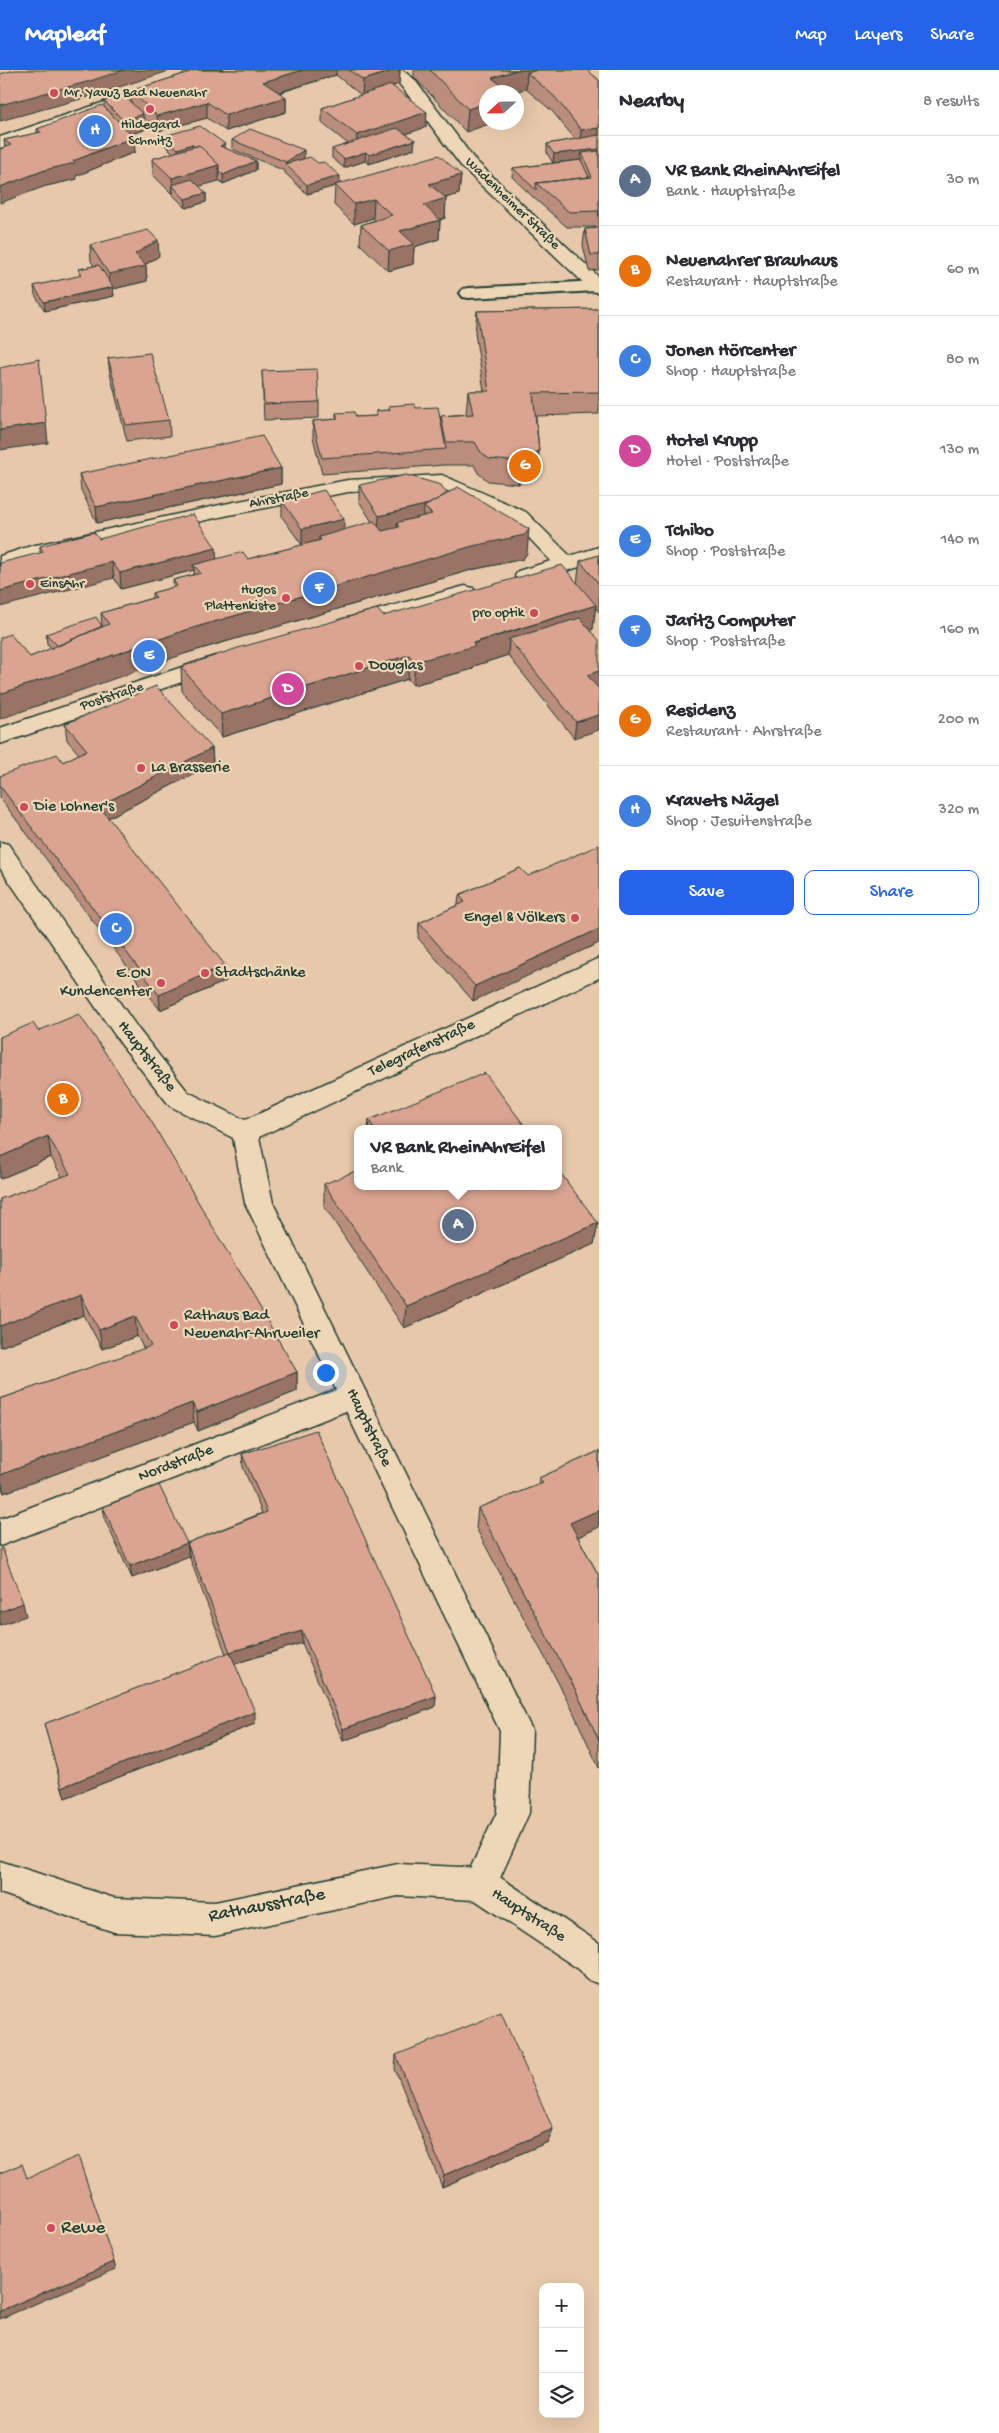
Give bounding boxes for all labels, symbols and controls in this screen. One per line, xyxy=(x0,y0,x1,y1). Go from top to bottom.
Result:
text: Mapleaf xyxy=(25,21,105,50)
text: Map xyxy=(795,25,827,46)
text: Layers xyxy=(855,25,902,46)
text: Share xyxy=(930,25,974,46)
place label: Mr. Yavuz Bad Neuenahr xyxy=(64,85,207,102)
north arrow xyxy=(479,85,524,130)
marker: Mr. Yavuz Bad Neuenahr xyxy=(48,87,60,99)
text: Nearby xyxy=(619,90,684,115)
text: 8 results xyxy=(923,93,979,112)
marker: Hildegard Schmitz xyxy=(144,103,156,115)
pin: H xyxy=(79,112,111,150)
place label: Hildegard Schmitz xyxy=(121,117,181,150)
street label: Wadenheimer Straße xyxy=(461,154,564,254)
text: VR Bank RheinAhrEifel xyxy=(666,160,840,183)
text: A xyxy=(630,171,640,190)
text: 30 m xyxy=(946,171,979,190)
text: Bank · Hauptstraße xyxy=(666,183,795,202)
text: Neuenahrer Brauhaus xyxy=(666,250,837,273)
text: B xyxy=(631,261,639,280)
text: 60 m xyxy=(947,261,979,280)
text: Restaurant · Hauptstraße xyxy=(666,273,838,292)
text: Jonen Hörcenter xyxy=(666,340,795,363)
text: C xyxy=(631,351,639,370)
text: 80 m xyxy=(946,351,979,370)
text: Shop · Hauptstraße xyxy=(666,363,796,382)
text: Hotel Krupp xyxy=(666,430,758,453)
text: D xyxy=(630,441,640,460)
text: 130 m xyxy=(940,441,979,460)
pin: G xyxy=(509,447,541,485)
text: Hotel · Poststraße xyxy=(666,453,789,472)
street label: Ahrstraße xyxy=(248,485,311,513)
text: Tchibo xyxy=(666,520,714,543)
text: E xyxy=(630,531,640,550)
text: 140 m xyxy=(941,531,979,550)
text: Shop · Poststraße xyxy=(666,543,785,562)
pin: F xyxy=(303,569,335,607)
place label: EinsAhr xyxy=(40,576,85,593)
marker: EinsAhr xyxy=(24,578,36,590)
place label: Hugos Plattenkiste xyxy=(204,582,277,615)
marker: Hugos Plattenkiste xyxy=(280,592,292,604)
place label: pro optik xyxy=(471,605,526,622)
marker: pro optik xyxy=(528,607,540,619)
text: Jaritz Computer xyxy=(666,610,794,633)
text: F xyxy=(631,621,639,640)
text: 160 m xyxy=(940,621,979,640)
text: Shop · Poststraße xyxy=(666,633,785,652)
pin: E xyxy=(133,637,165,675)
place label: Douglas xyxy=(368,657,424,676)
marker: Douglas xyxy=(353,660,365,672)
pin: D xyxy=(272,670,304,708)
street label: Poststraße xyxy=(77,679,146,715)
text: Residenz xyxy=(666,700,735,723)
text: G xyxy=(630,711,640,730)
text: 200 m xyxy=(938,711,979,730)
text: Restaurant · Ahrstraße xyxy=(666,723,821,742)
place label: La Brasserie xyxy=(151,759,230,778)
marker: La Brasserie xyxy=(135,762,147,774)
text: Kravets Nägel xyxy=(666,790,779,813)
place label: Die Lohner's xyxy=(33,798,115,817)
marker: Die Lohner's xyxy=(18,801,30,813)
text: H xyxy=(630,801,640,820)
text: 320 m xyxy=(939,801,979,820)
text: Shop · Jesuitenstraße xyxy=(666,813,812,832)
button: Save xyxy=(619,870,794,915)
button: Share xyxy=(804,870,979,915)
place label: Engel & Völkers xyxy=(464,909,566,928)
pin: C xyxy=(100,910,132,948)
marker: Engel & Völkers xyxy=(569,912,581,924)
place label: Stadtschänke xyxy=(215,964,306,983)
place label: E.ON Kundencenter xyxy=(60,965,152,1002)
marker: Stadtschänke xyxy=(199,967,211,979)
marker: E.ON Kundencenter xyxy=(155,977,167,989)
street label: Telegrafenstraße xyxy=(365,1016,479,1082)
street label: Hauptstraße xyxy=(112,1018,180,1097)
pin: B xyxy=(47,1080,79,1118)
popup xyxy=(354,1125,562,1190)
text: VR Bank RheinAhrEifel xyxy=(371,1137,545,1160)
text: Bank xyxy=(371,1160,403,1179)
pin: A xyxy=(442,1206,474,1244)
place label: Rathaus Bad Neuenahr-Ahrweiler xyxy=(184,1307,321,1344)
marker: Rathaus Bad Neuenahr-Ahrweiler xyxy=(168,1319,180,1331)
your location xyxy=(313,1360,339,1386)
street label: Hauptstraße xyxy=(341,1386,395,1471)
street label: Nordstraße xyxy=(136,1441,217,1487)
street label: Rathausstraße xyxy=(207,1883,327,1929)
street label: Hauptstraße xyxy=(487,1885,569,1947)
place label: Rewe xyxy=(61,2217,105,2240)
marker: Rewe xyxy=(45,2222,57,2234)
map controls xyxy=(539,2283,584,2418)
button: + xyxy=(539,2283,584,2328)
button: − xyxy=(539,2328,584,2373)
button: layers xyxy=(539,2373,584,2418)

